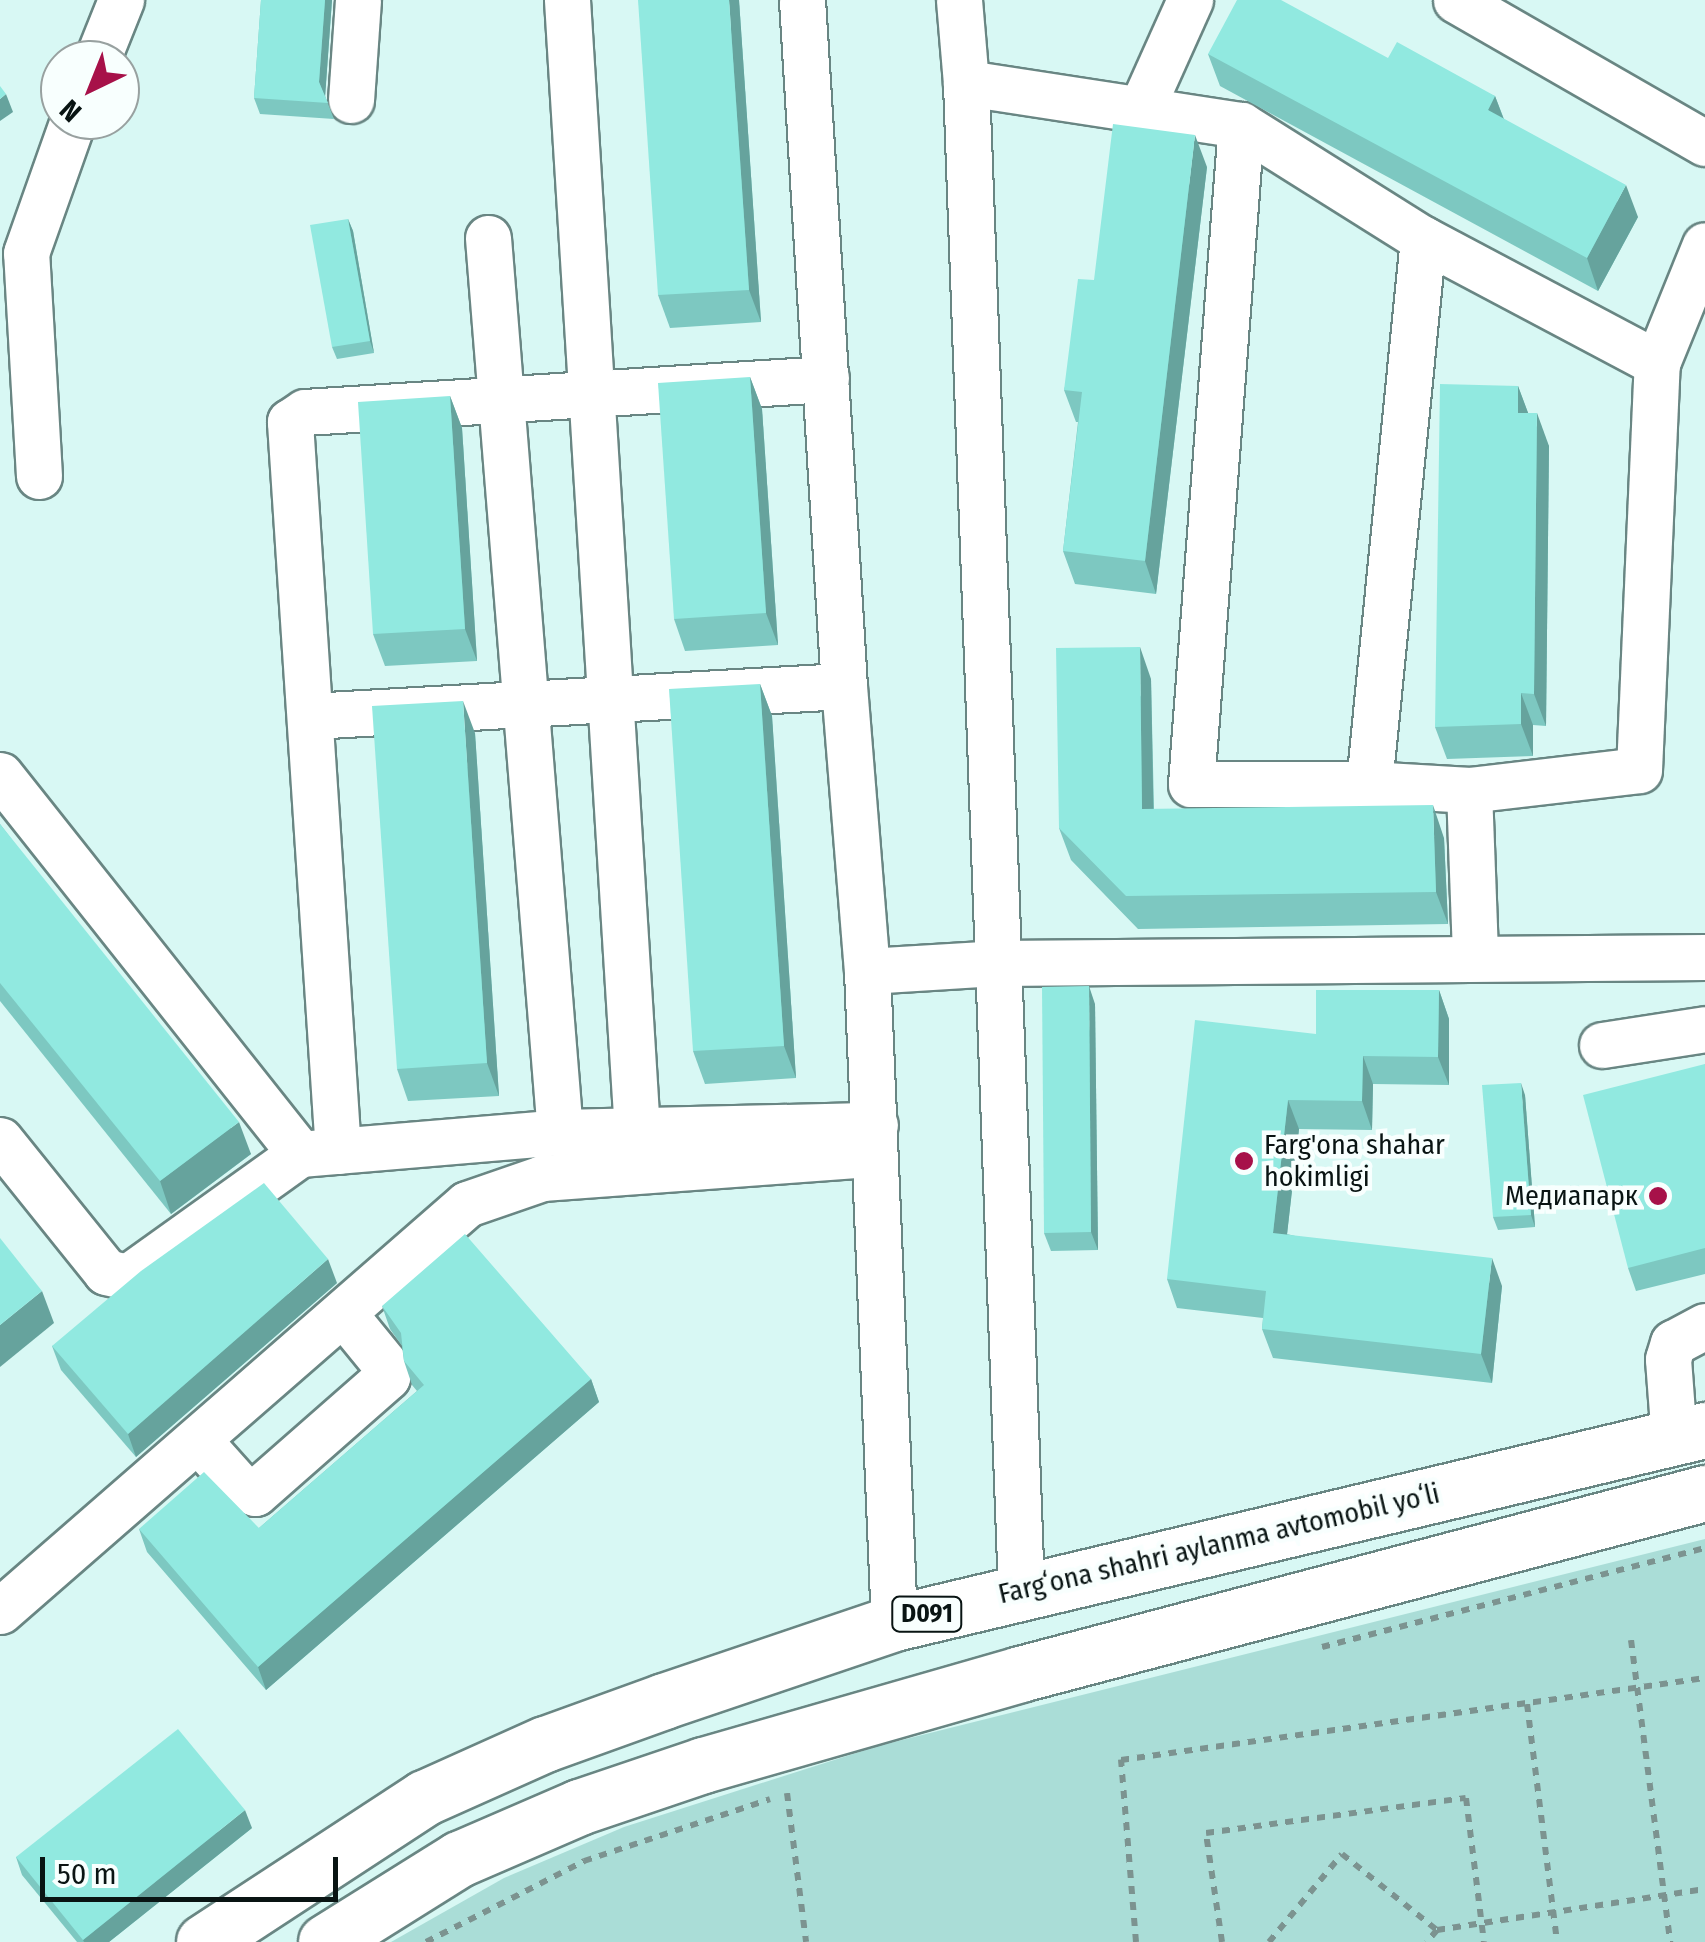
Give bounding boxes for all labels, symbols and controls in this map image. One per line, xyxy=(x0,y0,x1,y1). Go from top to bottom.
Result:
north arrow xyxy=(40,40,140,140)
text: N xyxy=(53,93,88,129)
place label: Farg'ona shahar hokimligi xyxy=(1264,1128,1445,1194)
marker: Farg'ona shahar hokimligi xyxy=(1233,1150,1255,1172)
place label: Медиапарк xyxy=(1505,1179,1638,1213)
marker: Медиапарк xyxy=(1647,1185,1669,1207)
street label: Fargʻona shahri aylanma avtomobil yoʻli xyxy=(995,1477,1443,1611)
road number: D091 xyxy=(890,1594,964,1634)
scale bar xyxy=(45,1837,342,1899)
text: 50 m xyxy=(57,1856,117,1892)

